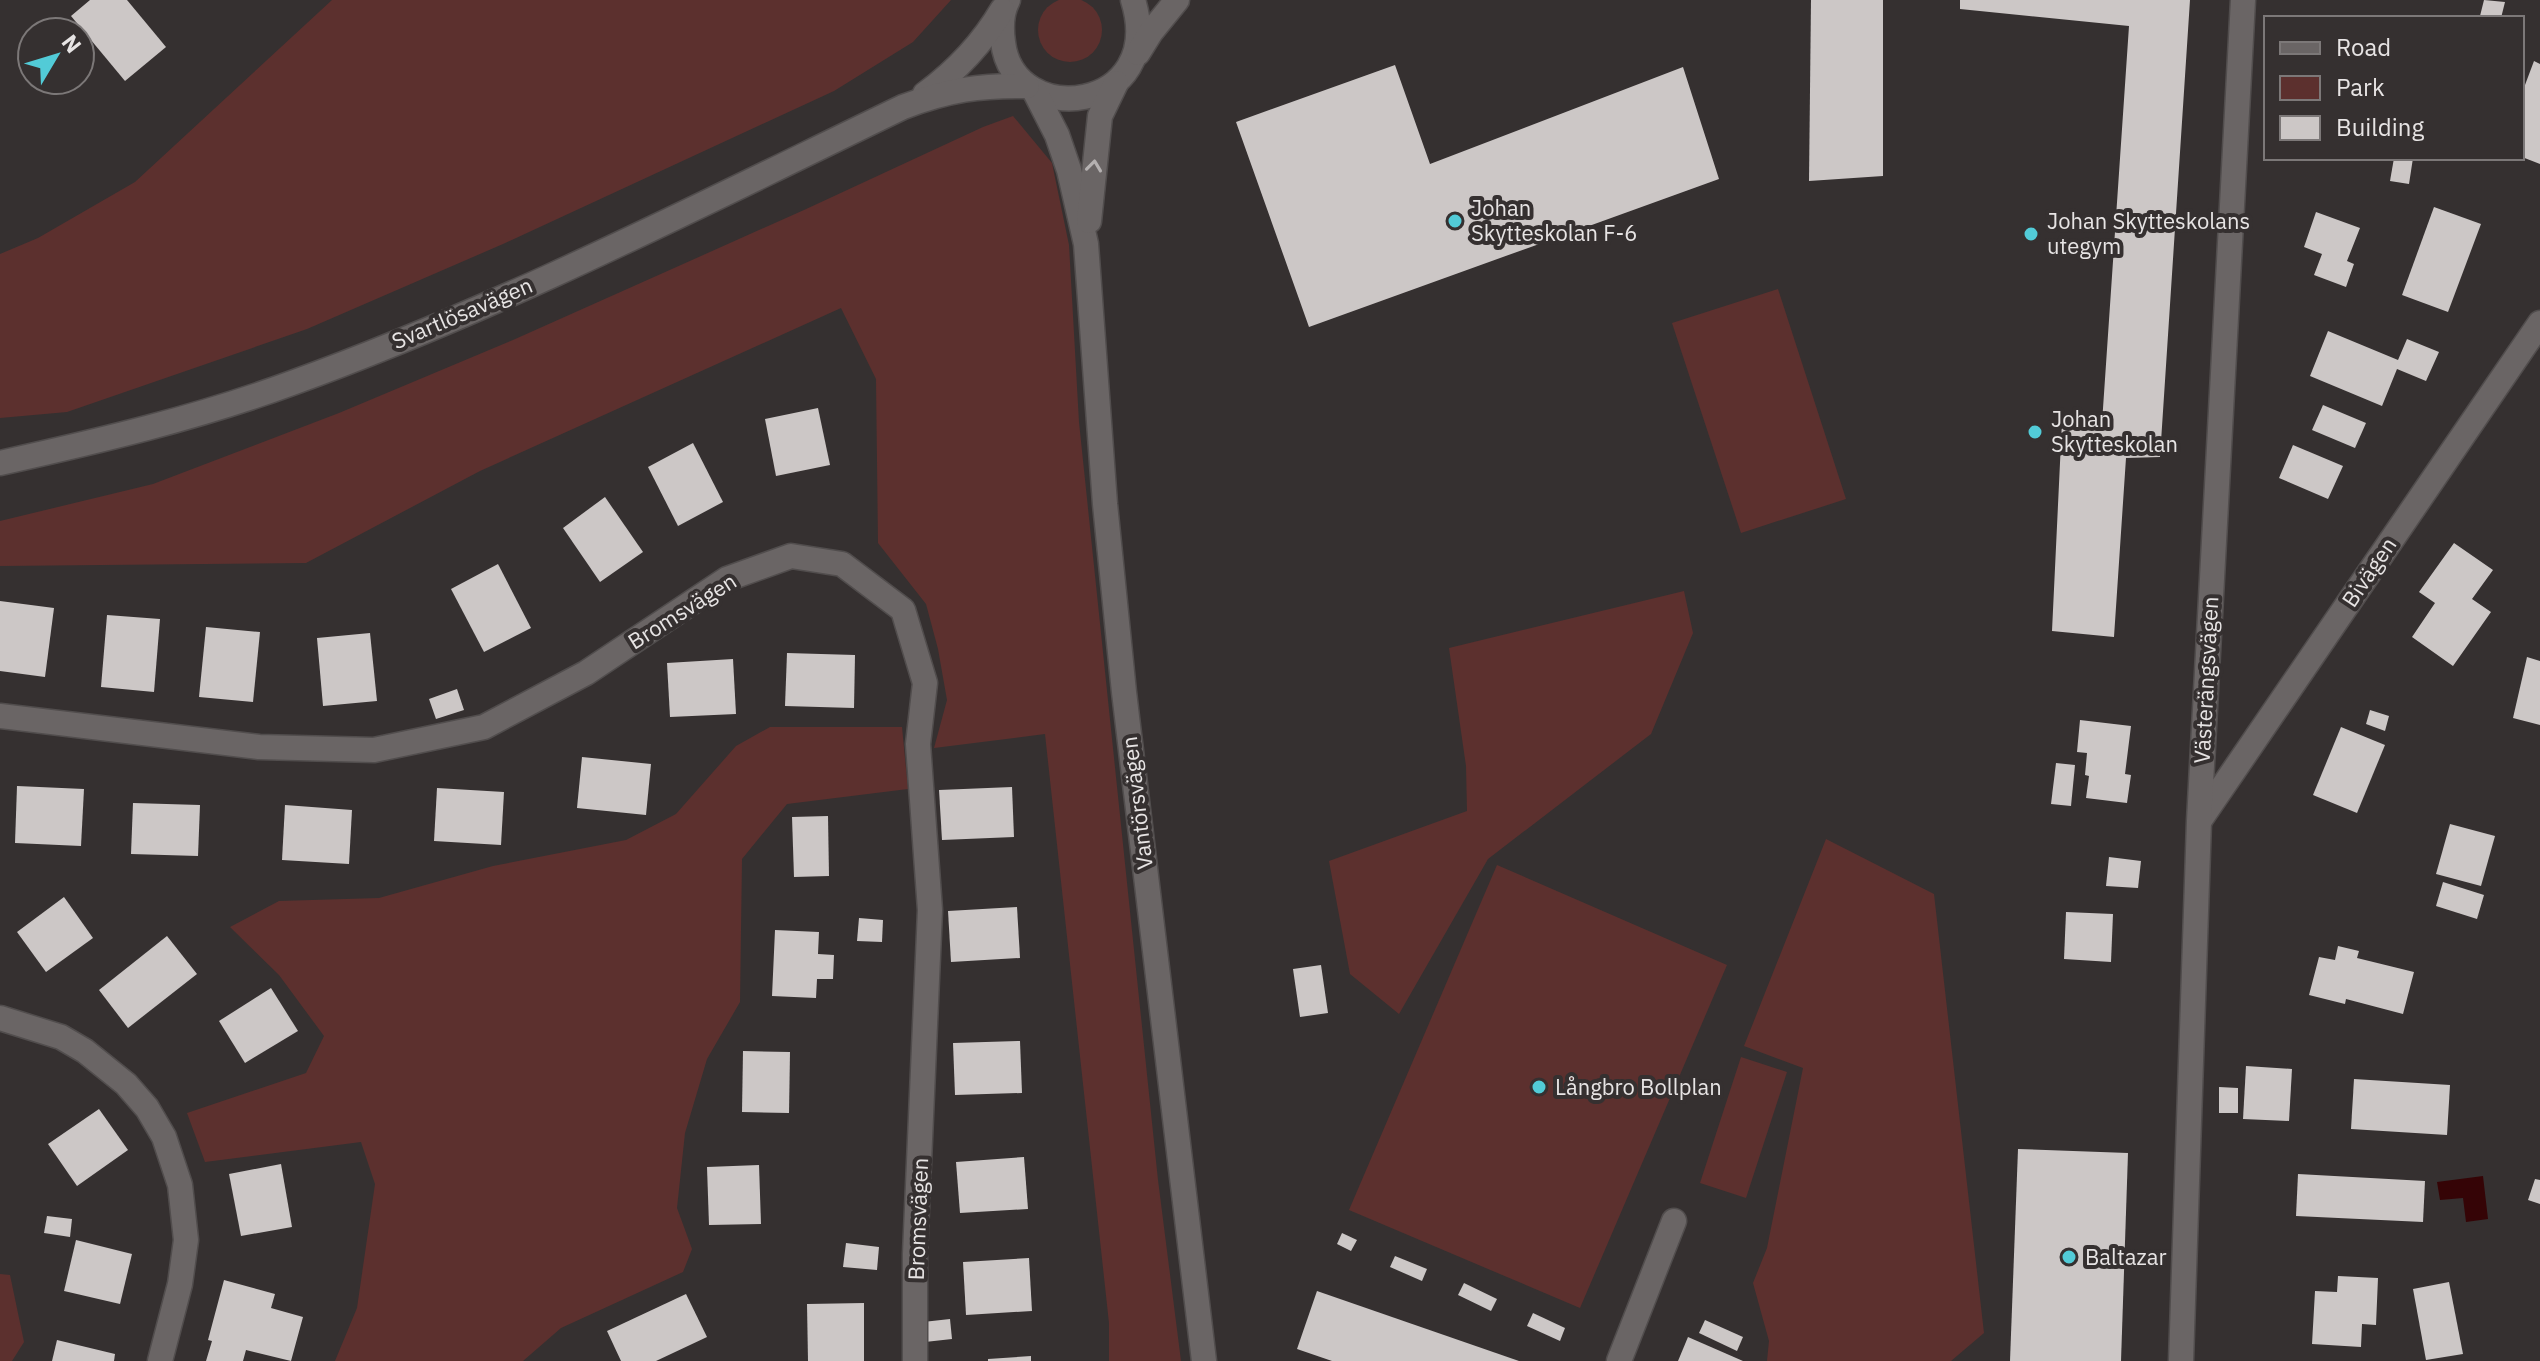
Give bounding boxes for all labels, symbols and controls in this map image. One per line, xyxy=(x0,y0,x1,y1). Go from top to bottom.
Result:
north arrow xyxy=(16,16,96,96)
legend xyxy=(2264,16,2524,160)
text: N xyxy=(56,28,88,59)
text: Road xyxy=(2336,31,2391,63)
text: Park xyxy=(2336,71,2385,103)
text: Building xyxy=(2336,111,2424,143)
one-way arrow xyxy=(1085,159,1102,173)
place label: Johan Skytteskolan F-6 xyxy=(1471,193,1638,247)
place label: Johan Skytteskolans utegym xyxy=(2047,206,2250,260)
marker: Johan Skytteskolan F-6 xyxy=(1446,212,1464,230)
marker: Johan Skytteskolans utegym xyxy=(2022,225,2040,243)
street label: Svartlösavägen xyxy=(387,270,537,355)
place label: Johan Skytteskolan xyxy=(2051,404,2178,458)
marker: Johan Skytteskolan xyxy=(2026,423,2044,441)
street label: Bivägen xyxy=(2335,531,2403,612)
street label: Bromsvägen xyxy=(622,566,741,655)
street label: Västerängsvägen xyxy=(2187,596,2224,764)
street label: Vantörsvägen xyxy=(1114,735,1159,871)
place label: Långbro Bollplan xyxy=(1555,1072,1722,1101)
marker: Långbro Bollplan xyxy=(1530,1078,1548,1096)
street label: Bromsvägen xyxy=(901,1157,934,1281)
place label: Baltazar xyxy=(2085,1242,2167,1271)
marker: Baltazar xyxy=(2060,1248,2078,1266)

